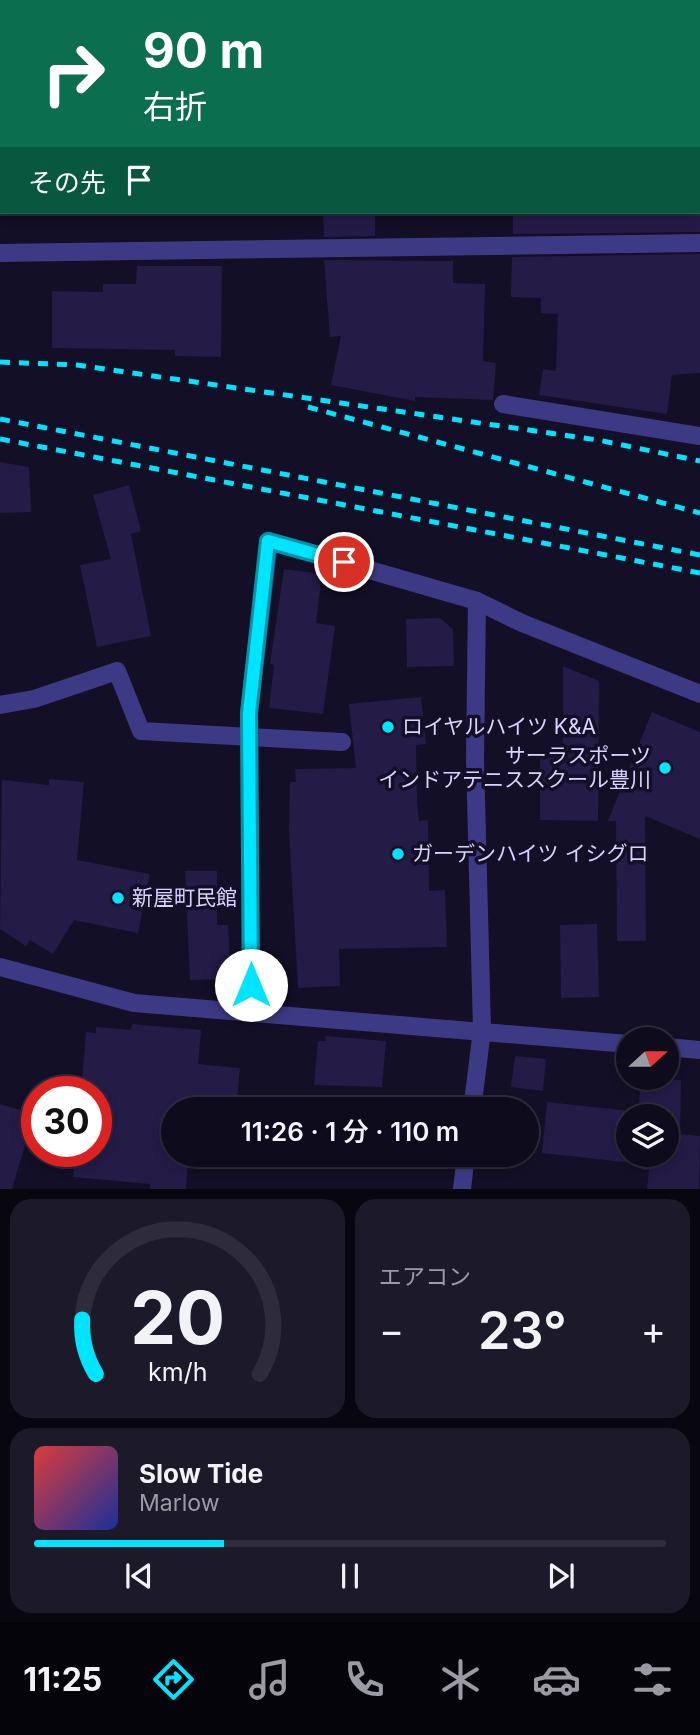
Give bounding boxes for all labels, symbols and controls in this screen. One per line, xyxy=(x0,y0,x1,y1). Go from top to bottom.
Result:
text: 90 m xyxy=(143,21,264,80)
icon: right xyxy=(28,28,119,119)
text: 右折 xyxy=(143,87,207,126)
icon: arrive xyxy=(120,161,158,199)
text: その先 xyxy=(28,167,106,198)
pin xyxy=(314,532,374,592)
icon: arrive xyxy=(325,543,363,581)
place label: ロイヤルハイツ K&A xyxy=(402,714,596,739)
marker: ロイヤルハイツ K&A xyxy=(380,719,396,735)
place label: サーラスポーツ インドアテニススクール豊川 xyxy=(378,743,651,792)
marker: サーラスポーツ インドアテニススクール豊川 xyxy=(657,760,673,776)
place label: ガーデンハイツ イシグロ xyxy=(412,841,649,866)
marker: ガーデンハイツ イシグロ xyxy=(390,846,406,862)
place label: 新屋町民館 xyxy=(132,885,237,910)
marker: 新屋町民館 xyxy=(110,890,126,906)
position arrow xyxy=(214,948,288,1022)
north arrow xyxy=(616,1027,679,1090)
map controls xyxy=(616,1027,679,1167)
speed limit sign: 30 xyxy=(21,1076,112,1167)
button: layers xyxy=(616,1104,679,1167)
text: 11:26 · 1 分 · 110 m xyxy=(241,1116,459,1147)
text: エアコン xyxy=(379,1263,471,1291)
text: 20 xyxy=(130,1274,225,1363)
text: 23° xyxy=(478,1299,567,1362)
text: − xyxy=(379,1307,404,1353)
text: + xyxy=(641,1307,666,1353)
text: km/h xyxy=(148,1357,207,1387)
text: Slow Tide xyxy=(139,1458,263,1489)
text: Marlow xyxy=(139,1489,219,1517)
icon: previous xyxy=(120,1557,158,1595)
icon: pause xyxy=(331,1557,369,1595)
icon: next xyxy=(542,1557,580,1595)
icon: directions xyxy=(149,1655,198,1704)
icon: music xyxy=(245,1655,294,1704)
icon: phone xyxy=(340,1655,389,1704)
icon: climate xyxy=(436,1655,485,1704)
icon: car xyxy=(532,1655,581,1704)
icon: filters xyxy=(628,1655,677,1704)
text: 11:25 xyxy=(23,1660,102,1699)

